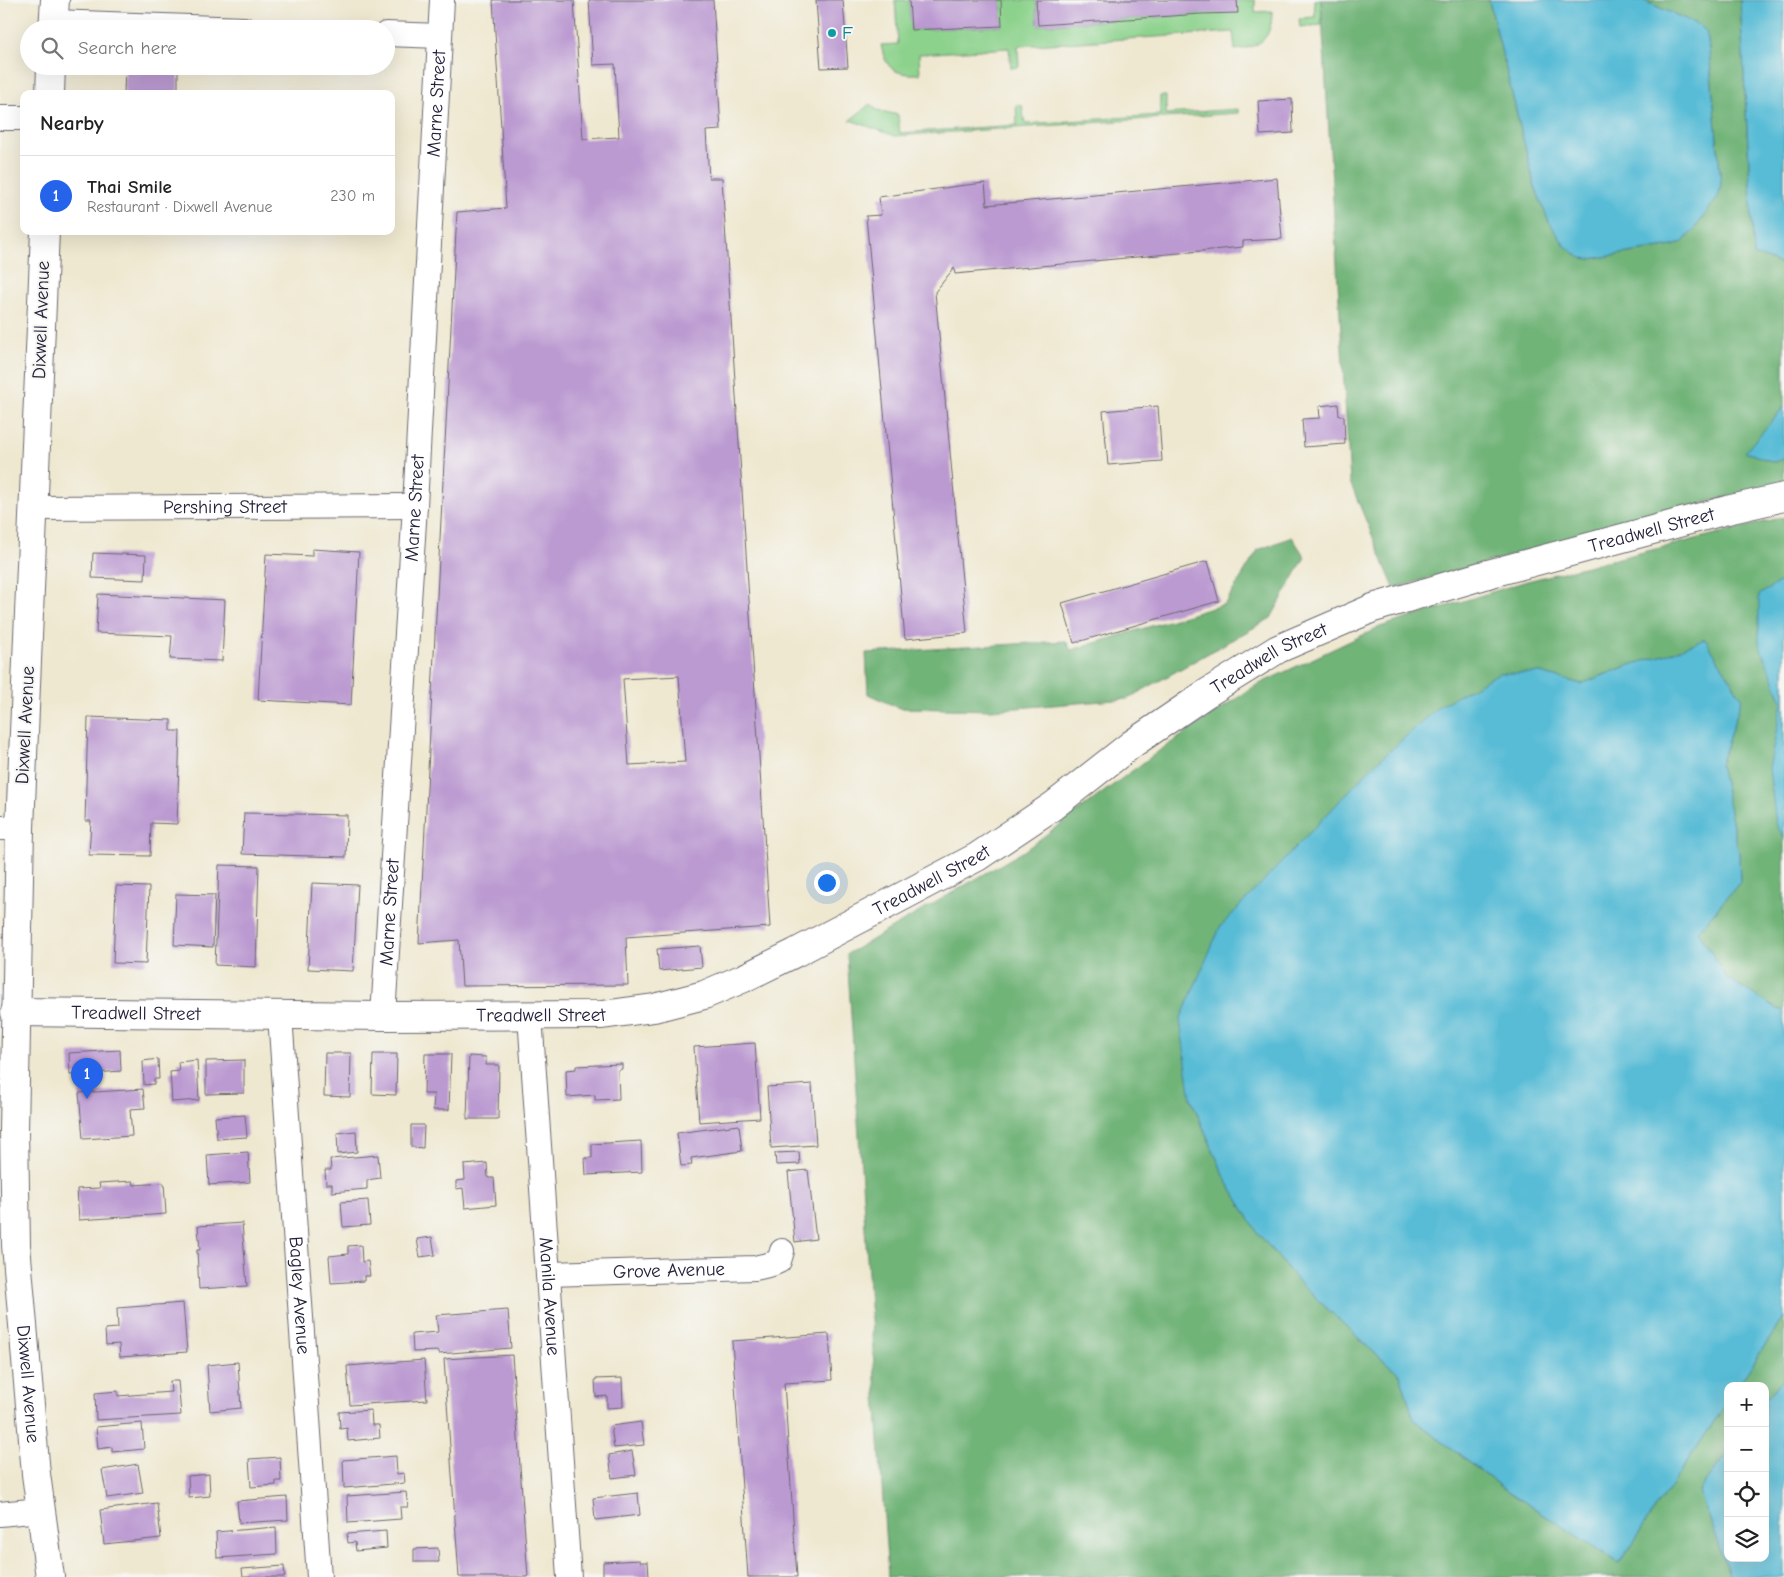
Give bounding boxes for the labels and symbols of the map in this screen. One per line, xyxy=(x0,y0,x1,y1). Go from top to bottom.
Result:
place label: F xyxy=(842,22,853,44)
marker: F xyxy=(826,27,838,39)
street label: Marne Street xyxy=(423,49,450,158)
street label: Dixwell Avenue xyxy=(28,260,54,380)
street label: Marne Street xyxy=(401,453,429,562)
street label: Pershing Street xyxy=(163,496,288,518)
street label: Treadwell Street xyxy=(1586,503,1717,558)
street label: Treadwell Street xyxy=(1207,618,1331,699)
street label: Dixwell Avenue xyxy=(11,665,39,785)
street label: Treadwell Street xyxy=(869,840,995,921)
street label: Marne Street xyxy=(375,857,404,966)
your location xyxy=(814,870,840,896)
street label: Treadwell Street xyxy=(71,1002,201,1025)
street label: Treadwell Street xyxy=(476,1004,608,1027)
pin: 1 xyxy=(71,1058,103,1099)
street label: Bagley Avenue xyxy=(284,1236,315,1355)
street label: Manila Avenue xyxy=(534,1236,565,1356)
street label: Grove Avenue xyxy=(613,1258,725,1283)
street label: Dixwell Avenue xyxy=(12,1324,44,1444)

